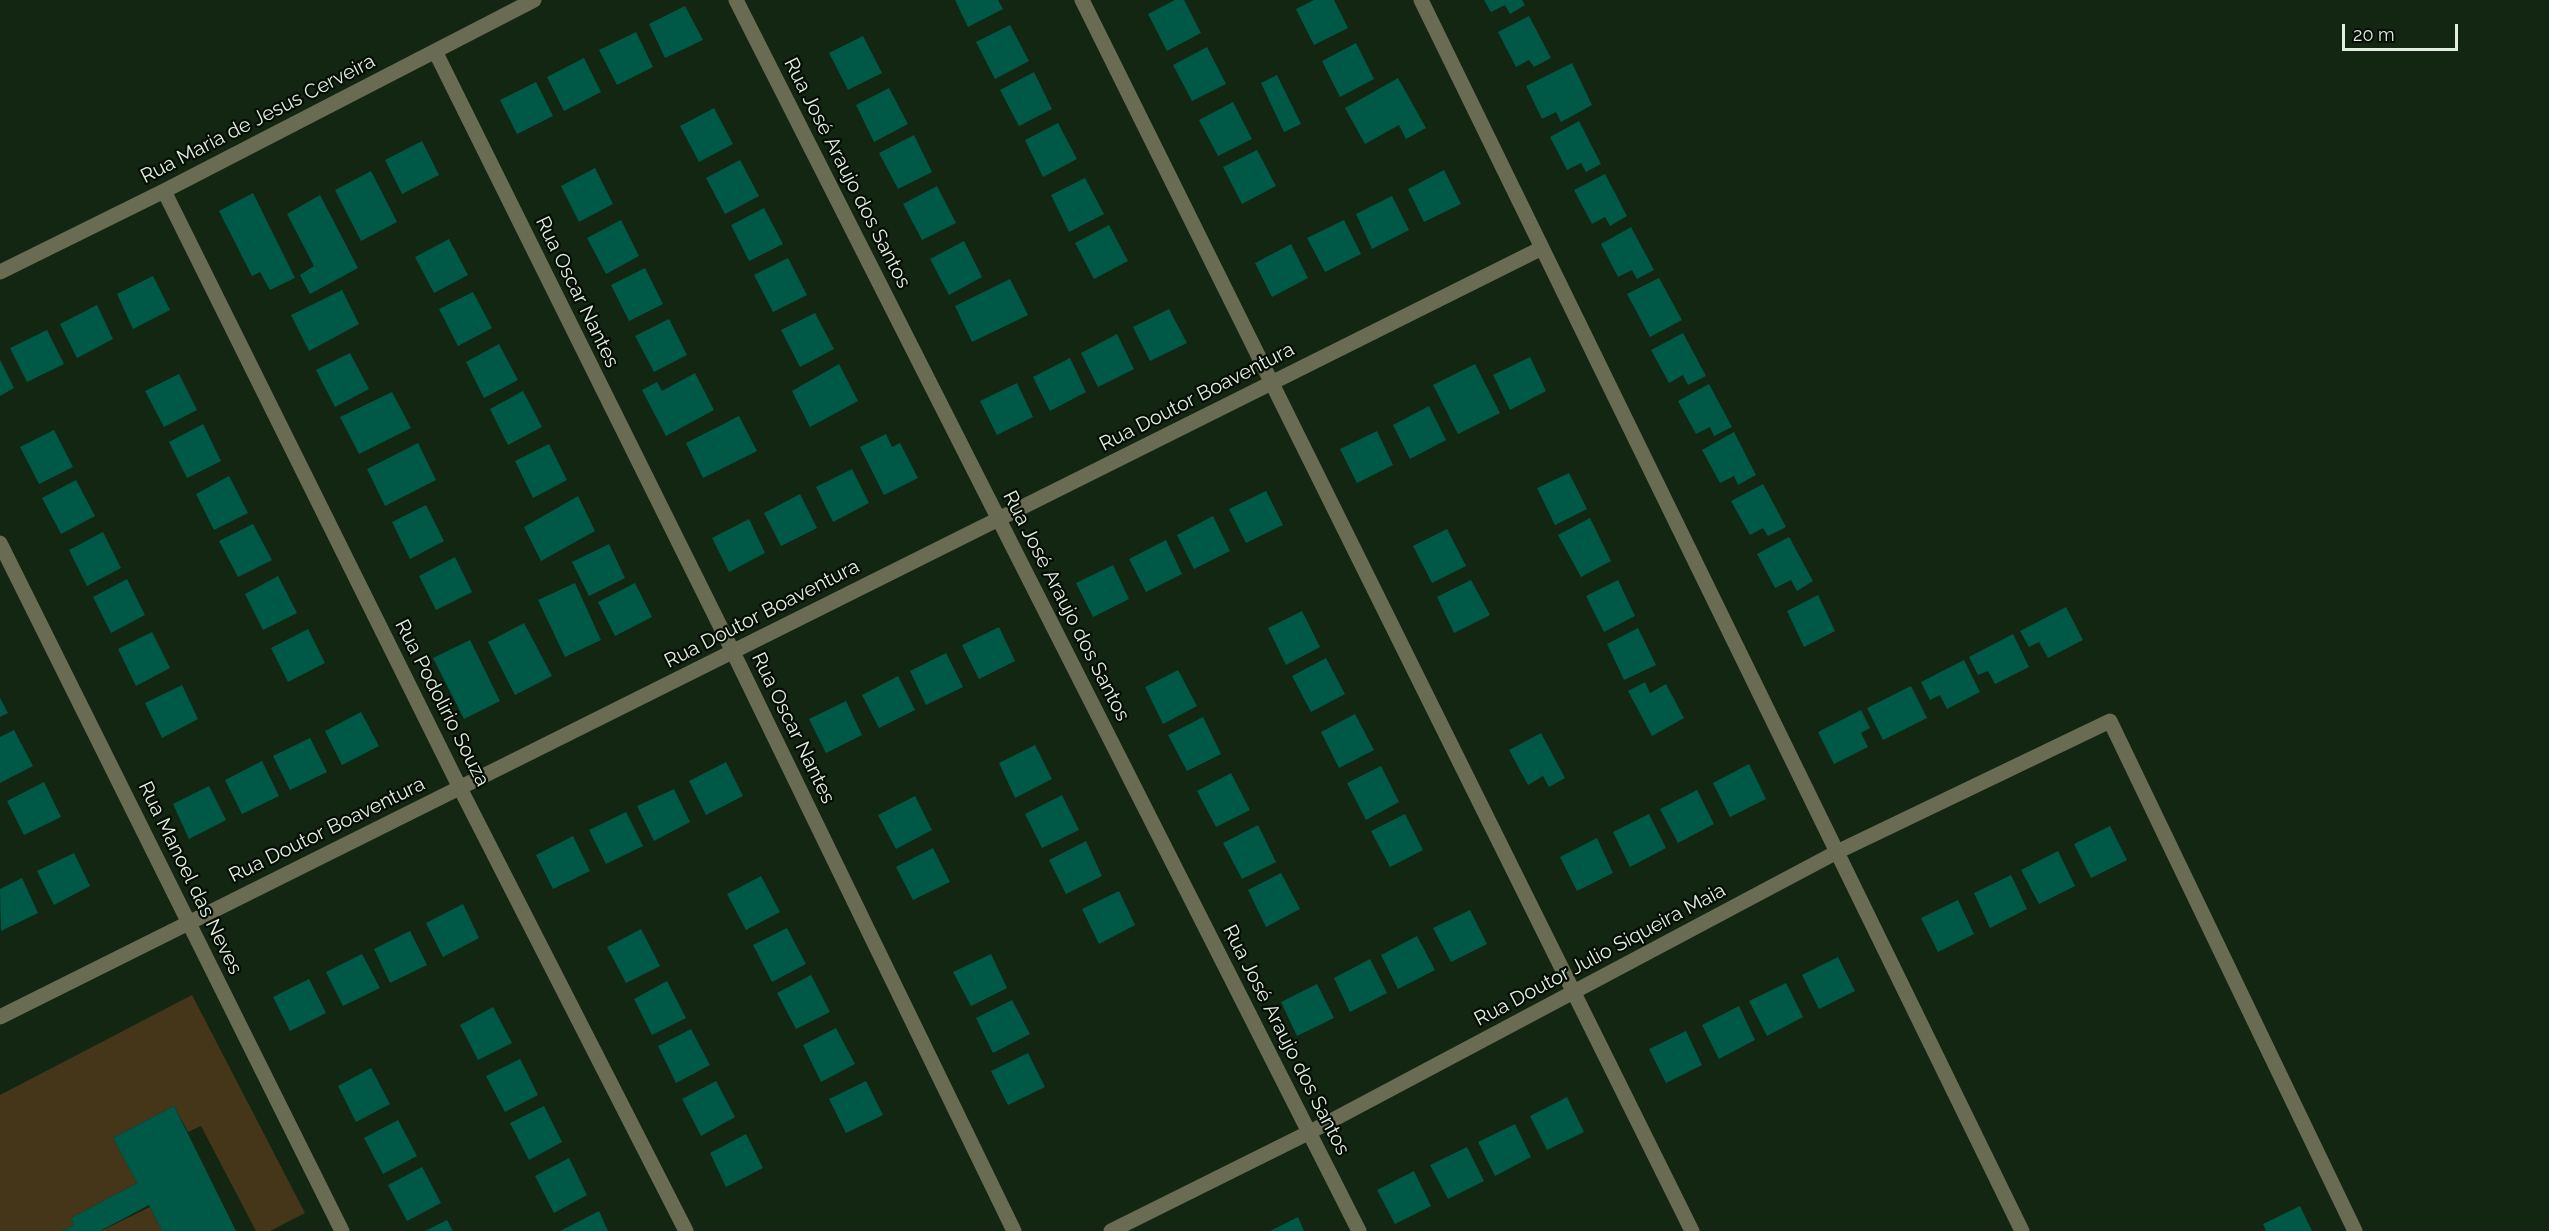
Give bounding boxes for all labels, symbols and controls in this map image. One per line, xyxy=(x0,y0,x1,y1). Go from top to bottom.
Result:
scale bar xyxy=(2345,12,2460,50)
text: 20 m xyxy=(2353,24,2395,45)
street label: Rua Maria de Jesus Cerveira xyxy=(137,49,379,189)
street label: Rua José Araujo dos Santos xyxy=(778,54,916,292)
street label: Rua Oscar Nantes xyxy=(530,213,624,371)
street label: Rua Doutor Boaventura xyxy=(1096,337,1298,457)
street label: Rua José Araujo dos Santos xyxy=(997,487,1135,725)
street label: Rua Doutor Boaventura xyxy=(661,554,863,674)
street label: Rua Podolirio Souza xyxy=(390,616,494,790)
street label: Rua Oscar Nantes xyxy=(746,649,840,807)
street label: Rua Doutor Boaventura xyxy=(225,772,429,888)
street label: Rua Manoel das Neves xyxy=(133,778,247,978)
street label: Rua Doutor Julio Siqueira Maia xyxy=(1470,878,1730,1032)
street label: Rua José Araujo dos Santos xyxy=(1217,921,1355,1159)

